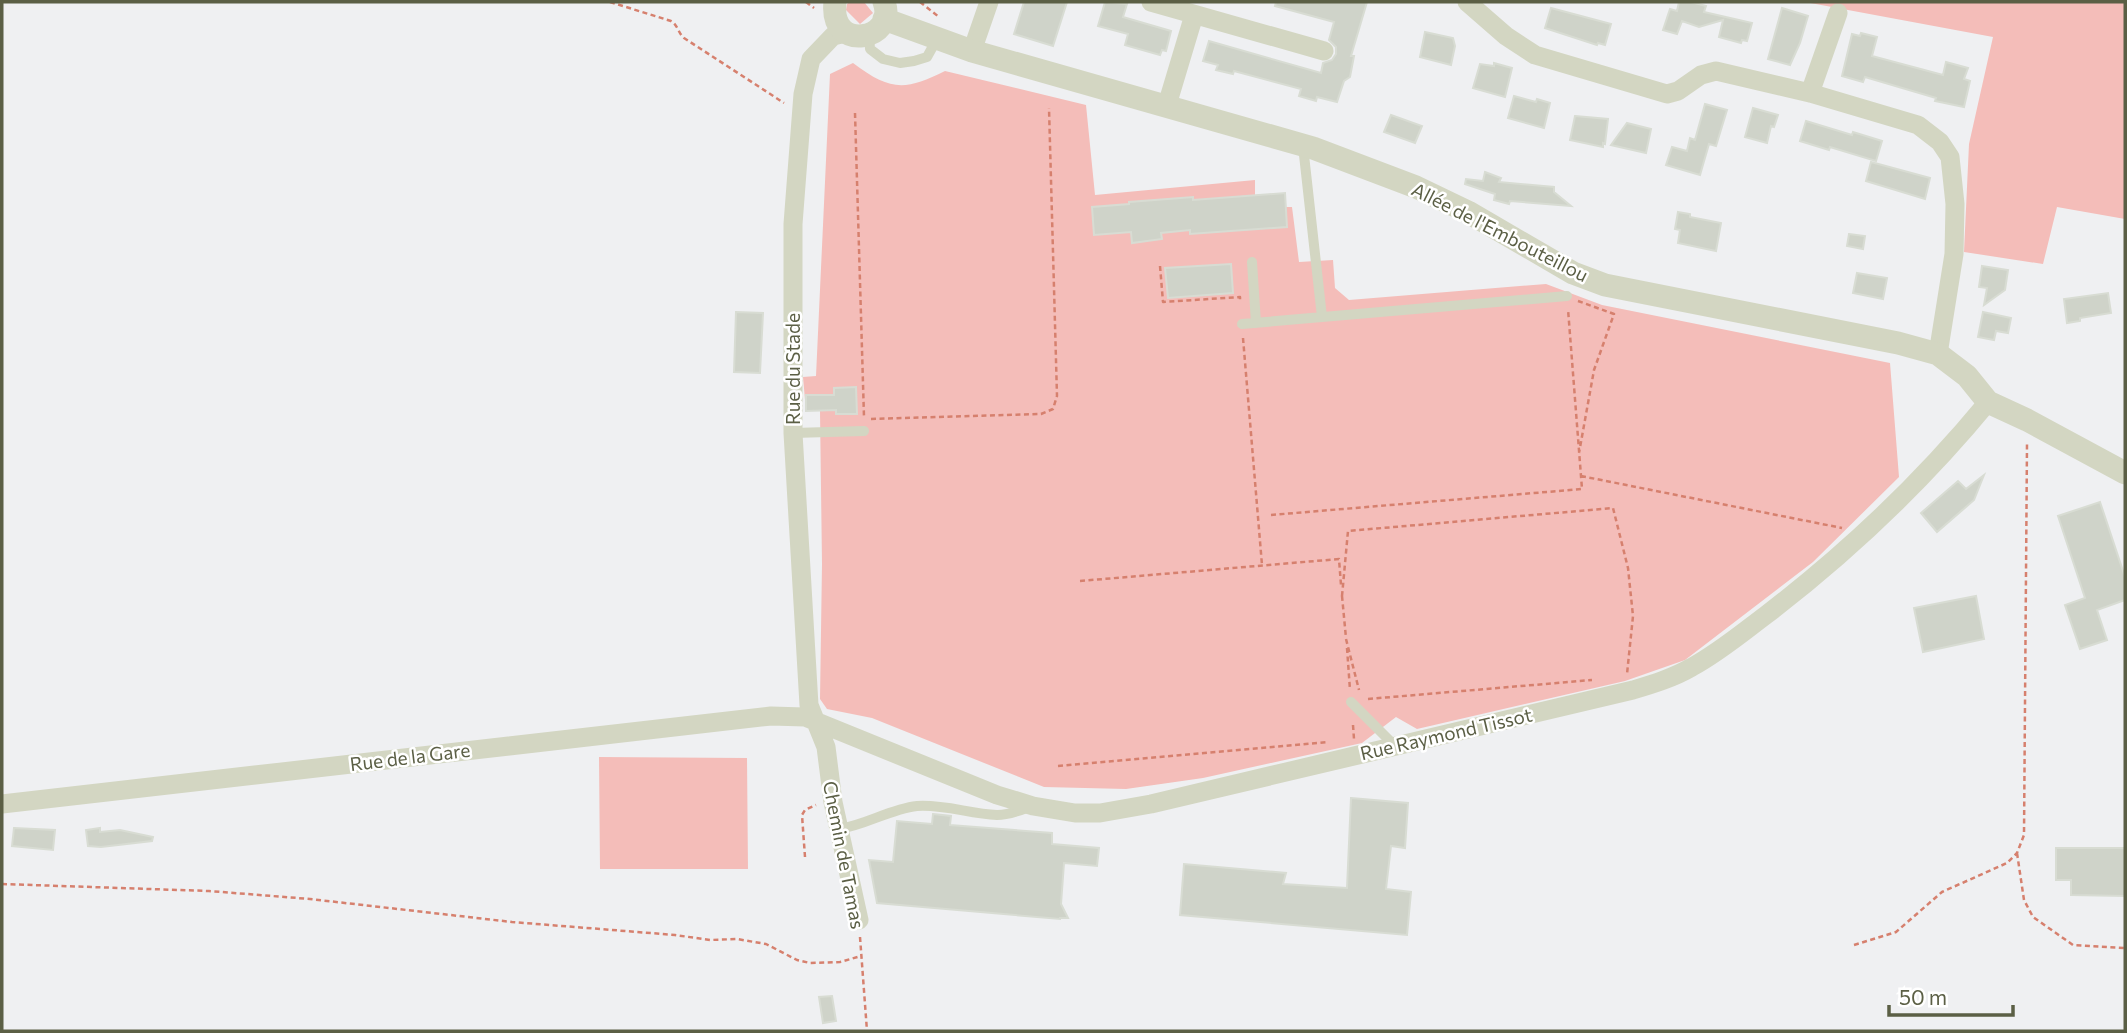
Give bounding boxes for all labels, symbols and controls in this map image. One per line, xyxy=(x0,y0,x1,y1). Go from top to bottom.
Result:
street label: Allée de l'Embouteillou xyxy=(1408,177,1592,286)
street label: Rue du Stade xyxy=(781,313,804,425)
street label: Rue Raymond Tissot xyxy=(1358,702,1534,765)
street label: Rue de la Gare xyxy=(348,738,471,775)
street label: Chemin de Tamas xyxy=(819,779,870,931)
scale bar xyxy=(1889,974,2013,1018)
text: 50 m xyxy=(1899,984,1947,1009)

